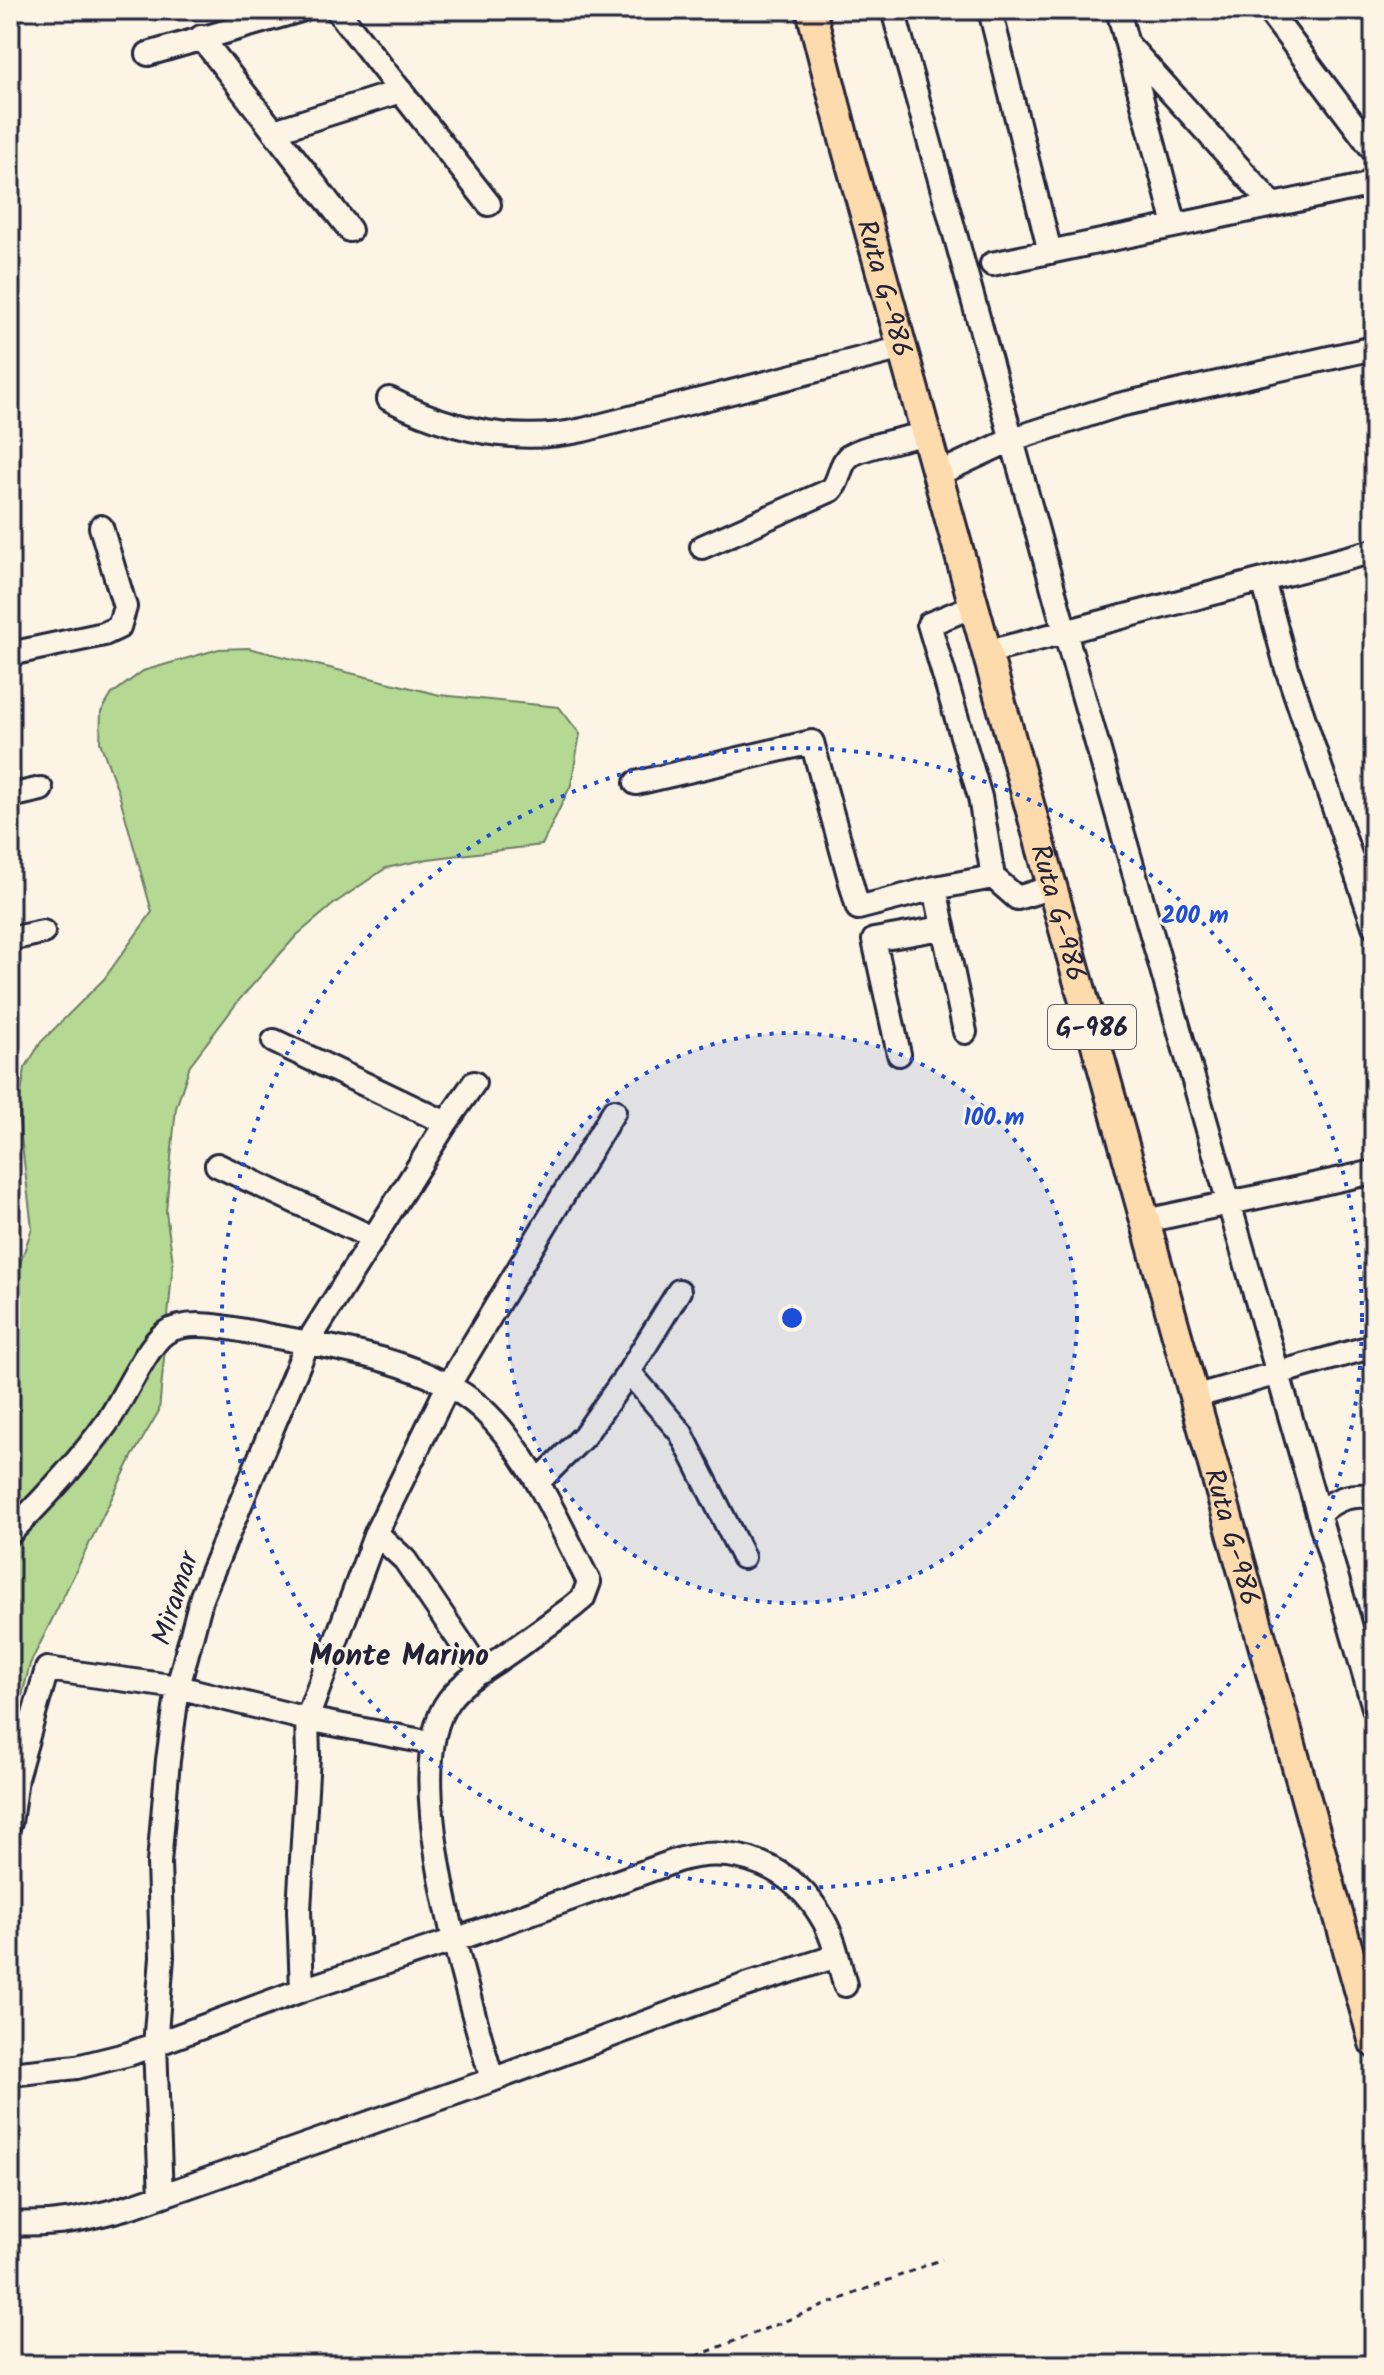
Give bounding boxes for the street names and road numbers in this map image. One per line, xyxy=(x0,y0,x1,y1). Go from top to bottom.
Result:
street label: Ruta G-986 xyxy=(843,215,924,363)
street label: Ruta G-986 xyxy=(1016,839,1097,987)
road number: G-986 xyxy=(1048,1005,1136,1049)
street label: Ruta G-986 xyxy=(1190,1463,1271,1611)
street label: Miramar xyxy=(140,1545,213,1651)

